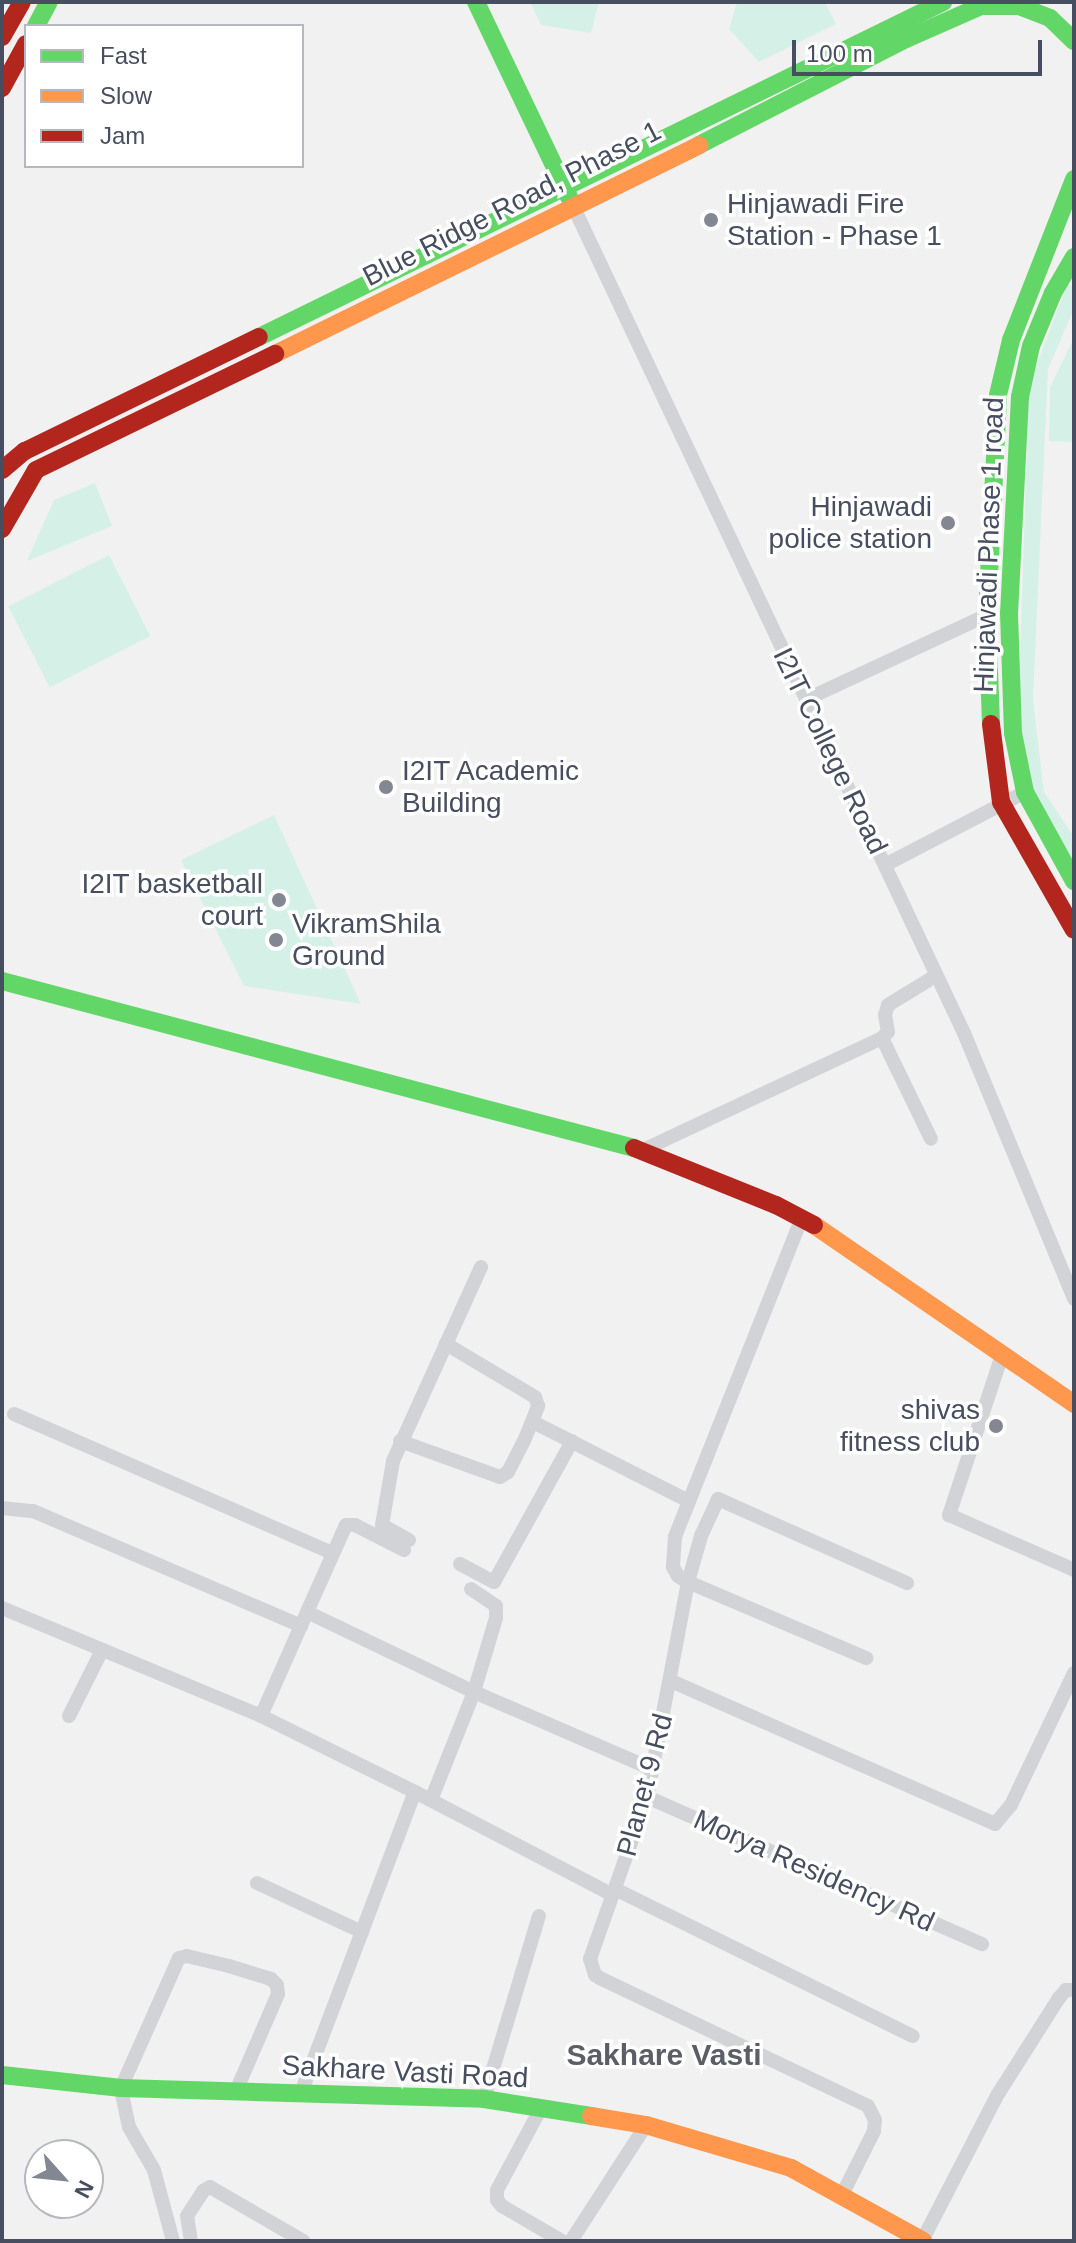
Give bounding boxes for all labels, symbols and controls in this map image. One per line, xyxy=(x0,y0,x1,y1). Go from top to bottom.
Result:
legend xyxy=(24,24,304,168)
scale bar xyxy=(796,24,1046,74)
text: 100 m xyxy=(806,40,873,67)
text: Fast xyxy=(100,42,147,69)
text: Slow xyxy=(100,82,152,109)
street label: Blue Ridge Road, Phase 1 xyxy=(357,114,667,294)
text: Jam xyxy=(100,122,145,149)
place label: Hinjawadi Fire Station - Phase 1 xyxy=(727,187,942,253)
marker: Hinjawadi Fire Station - Phase 1 xyxy=(702,211,720,229)
street label: Hinjawadi Phase 1 road xyxy=(967,397,1011,693)
place label: Hinjawadi police station xyxy=(769,490,932,556)
marker: Hinjawadi police station xyxy=(939,514,957,532)
street label: I2IT College Road xyxy=(765,642,895,860)
place label: I2IT Academic Building xyxy=(402,754,581,820)
marker: I2IT Academic Building xyxy=(377,778,395,796)
place label: I2IT basketball court xyxy=(81,867,263,933)
marker: I2IT basketball court xyxy=(270,891,288,909)
place label: VikramShila Ground xyxy=(292,907,441,973)
marker: VikramShila Ground xyxy=(267,931,285,949)
place label: shivas fitness club xyxy=(840,1393,980,1459)
marker: shivas fitness club xyxy=(987,1417,1005,1435)
street label: Planet 9 Rd xyxy=(610,1710,680,1860)
street label: Morya Residency Rd xyxy=(688,1803,940,1939)
district label: Sakhare Vasti xyxy=(566,2037,762,2073)
street label: Sakhare Vasti Road xyxy=(281,2049,529,2095)
north arrow xyxy=(24,2139,104,2219)
text: N xyxy=(69,2176,99,2202)

